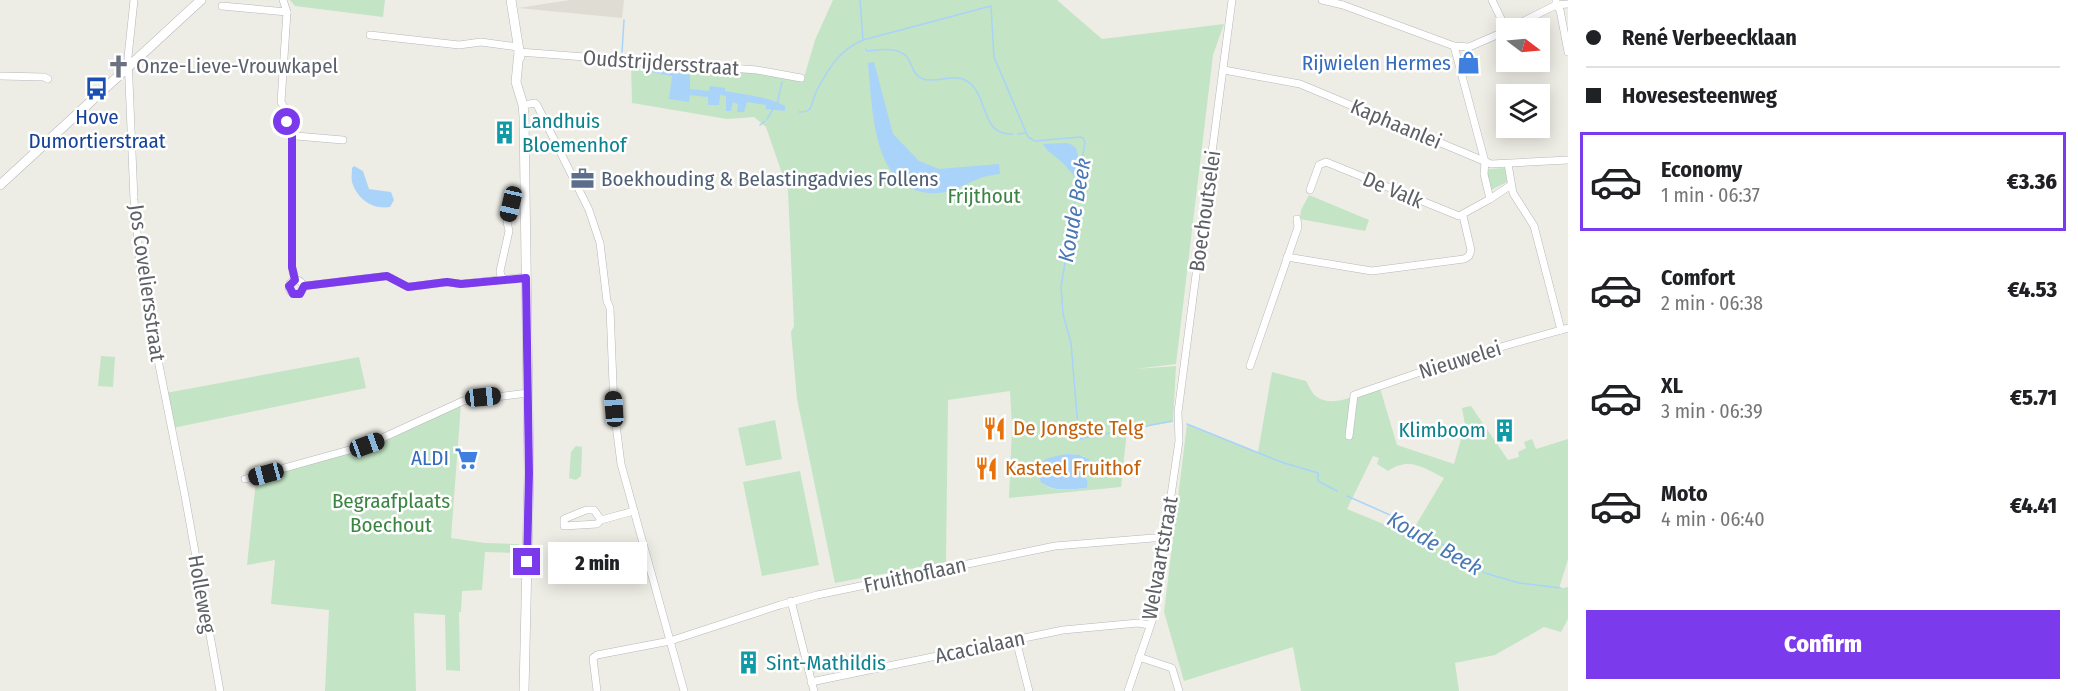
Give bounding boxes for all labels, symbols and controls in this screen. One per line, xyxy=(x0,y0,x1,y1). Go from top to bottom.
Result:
north arrow xyxy=(1496,18,1550,72)
map controls xyxy=(1496,18,1550,138)
text: René Verbeecklaan xyxy=(1622,24,1797,51)
street label: Oudstrijdersstraat xyxy=(582,45,740,81)
place label: Rijwielen Hermes xyxy=(1302,50,1451,76)
shop icon: Rijwielen Hermes xyxy=(1456,50,1482,76)
church icon: Onze-Lieve-Vrouwkapel xyxy=(105,53,131,79)
place label: Onze-Lieve-Vrouwkapel xyxy=(136,53,339,79)
bus stop icon: Hove Dumortierstraat xyxy=(84,76,110,102)
text: Hovesesteenweg xyxy=(1622,82,1777,109)
button: layers xyxy=(1496,84,1550,138)
street label: Kaphaanlei xyxy=(1347,93,1445,155)
place label: Hove Dumortierstraat xyxy=(28,104,166,154)
route start xyxy=(273,108,300,135)
place label: Landhuis Bloemenhof xyxy=(522,108,628,158)
building icon: Landhuis Bloemenhof xyxy=(491,120,517,146)
street label: Boechoutselei xyxy=(1184,149,1226,273)
icon: car xyxy=(1589,155,1643,209)
water label: Koude Beek xyxy=(1052,156,1097,264)
text: Economy xyxy=(1661,156,1742,183)
office icon: Boekhouding & Belastingadvies Follens xyxy=(570,166,596,192)
place label: Boekhouding & Belastingadvies Follens xyxy=(601,166,939,192)
street label: De Valk xyxy=(1359,166,1427,214)
text: €3.36 xyxy=(2007,168,2057,195)
park label: Frijthout xyxy=(947,183,1021,209)
text: 1 min · 06:37 xyxy=(1661,183,1760,207)
car xyxy=(498,184,524,224)
street label: Jos Coveliersstraat xyxy=(123,203,171,363)
icon: car xyxy=(1589,263,1643,317)
text: Comfort xyxy=(1661,264,1735,291)
text: €4.53 xyxy=(2008,276,2057,303)
text: 2 min · 06:38 xyxy=(1661,291,1763,315)
street label: Nieuwelei xyxy=(1416,335,1504,385)
icon: car xyxy=(1589,371,1643,425)
text: XL xyxy=(1661,372,1683,399)
text: €5.71 xyxy=(2010,384,2057,411)
car xyxy=(464,386,502,408)
car xyxy=(604,390,624,428)
text: 3 min · 06:39 xyxy=(1661,399,1763,423)
restaurant icon: De Jongste Telg xyxy=(982,415,1008,441)
place label: De Jongste Telg xyxy=(1013,415,1143,441)
place label: Klimboom xyxy=(1398,417,1486,443)
building icon: Klimboom xyxy=(1491,417,1517,443)
car xyxy=(347,430,387,460)
place label: ALDI xyxy=(411,445,449,471)
supermarket icon: ALDI xyxy=(454,445,480,471)
restaurant icon: Kasteel Fruithof xyxy=(974,455,1000,481)
place label: Kasteel Fruithof xyxy=(1005,455,1142,481)
car xyxy=(246,461,286,487)
icon: car xyxy=(1589,479,1643,533)
text: Moto xyxy=(1661,480,1708,507)
park label: Begraafplaats Boechout xyxy=(332,488,450,538)
text: €4.41 xyxy=(2010,492,2057,519)
street label: Welvaartstraat xyxy=(1136,494,1184,622)
water label: Koude Beek xyxy=(1382,505,1487,581)
text: 4 min · 06:40 xyxy=(1661,507,1765,531)
callout: 2 min xyxy=(548,541,647,583)
route end xyxy=(513,548,540,575)
text: 2 min xyxy=(575,551,620,575)
street label: Fruithoflaan xyxy=(861,551,969,599)
street label: Holleweg xyxy=(182,553,222,635)
button: Confirm xyxy=(1586,610,2060,679)
street label: Acacialaan xyxy=(933,625,1027,669)
building icon: Sint-Mathildis xyxy=(735,650,761,676)
place label: Sint-Mathildis xyxy=(766,650,886,676)

